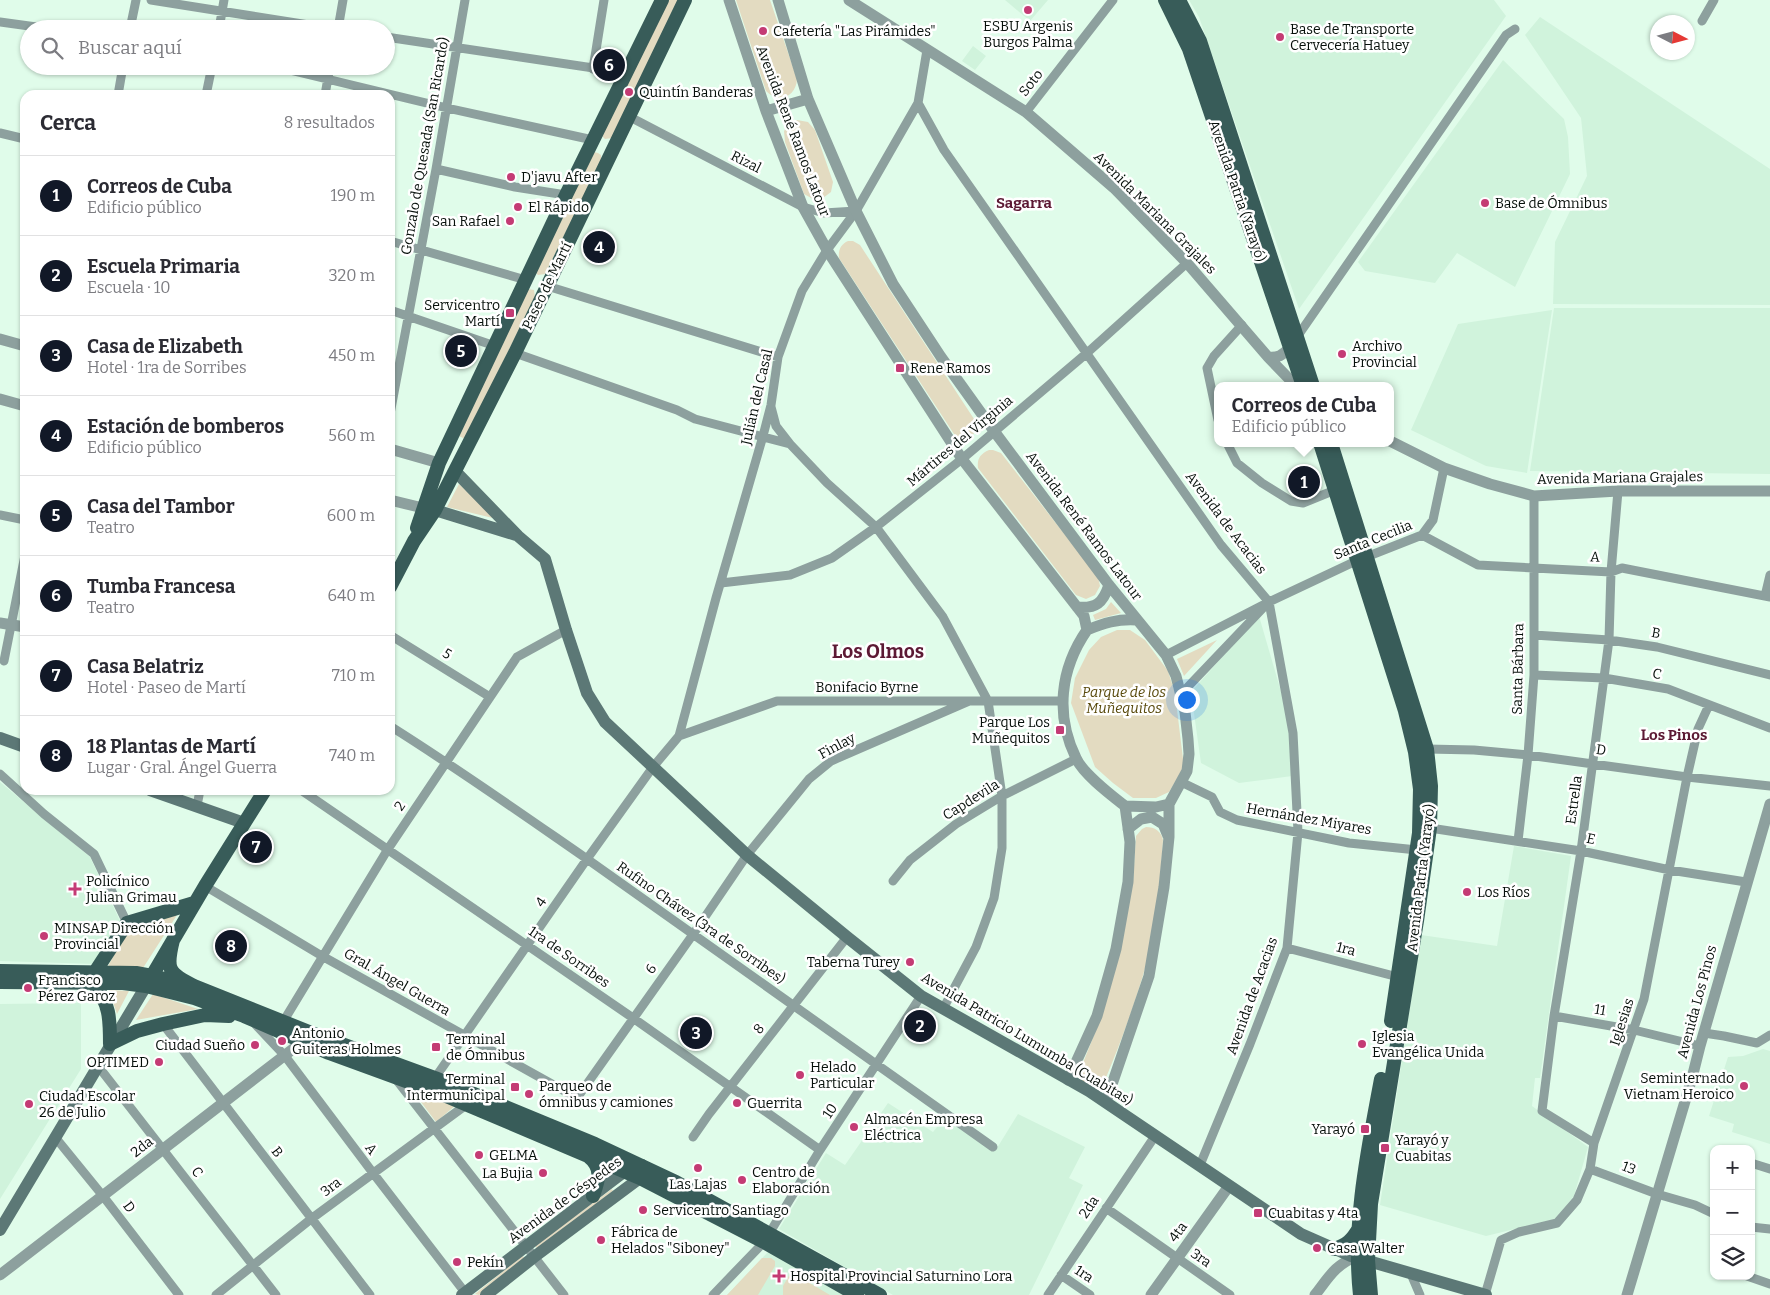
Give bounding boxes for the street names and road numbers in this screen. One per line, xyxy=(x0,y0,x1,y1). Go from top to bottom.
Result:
street label: Gonzalo de Quesada (San Ricardo) xyxy=(397,36,453,256)
street label: Avenida René Ramos Latour xyxy=(752,43,834,219)
street label: Soto xyxy=(1015,66,1047,100)
street label: Avenida Patria (Yarayó) xyxy=(1205,118,1269,264)
street label: Rizal xyxy=(728,147,764,177)
street label: Avenida Mariana Grajales xyxy=(1090,148,1220,278)
street label: Paseo de Martí xyxy=(519,239,576,332)
street label: Julián del Casal xyxy=(737,347,776,448)
street label: Mártires del Virginia xyxy=(904,392,1017,490)
street label: Avenida René Ramos Latour xyxy=(1022,448,1146,604)
street label: Avenida de Acacias xyxy=(1182,468,1270,578)
street label: Avenida Mariana Grajales xyxy=(1537,468,1703,488)
street label: Santa Cecilia xyxy=(1331,516,1415,563)
street label: A xyxy=(1590,548,1600,566)
street label: Santa Bárbara xyxy=(1509,623,1527,715)
street label: B xyxy=(1650,624,1662,642)
street label: 5 xyxy=(439,645,455,663)
street label: C xyxy=(1651,665,1663,683)
street label: Bonifacio Byrne xyxy=(816,679,918,696)
street label: Finlay xyxy=(816,729,859,763)
street label: D xyxy=(1595,741,1607,759)
street label: Estrella xyxy=(1562,774,1586,826)
street label: Capdevila xyxy=(940,776,1003,824)
street label: 2 xyxy=(391,798,409,814)
street label: Hernández Miyares xyxy=(1245,800,1373,838)
street label: Avenida Patria (Yarayó) xyxy=(1403,803,1439,953)
street label: E xyxy=(1585,830,1597,848)
street label: Rufino Chávez (3ra de Sorribes) xyxy=(614,858,788,988)
street label: 4 xyxy=(532,894,550,910)
street label: 1ra de Sorribes xyxy=(525,923,613,991)
street label: Avenida de Acacias xyxy=(1223,935,1281,1057)
street label: 1ra xyxy=(1335,938,1358,960)
street label: Avenida Los Pinos xyxy=(1674,943,1720,1061)
street label: Gral. Ángel Guerra xyxy=(341,944,454,1020)
street label: 6 xyxy=(642,961,660,977)
street label: Avenida Patricio Lumumba (Cuabitas) xyxy=(918,969,1136,1109)
street label: Iglesias xyxy=(1606,996,1638,1048)
street label: 11 xyxy=(1593,1001,1607,1019)
street label: 8 xyxy=(750,1020,768,1038)
street label: 10 xyxy=(819,1100,841,1122)
street label: 2da xyxy=(128,1133,157,1161)
street label: A xyxy=(361,1140,381,1158)
street label: B xyxy=(268,1143,286,1161)
street label: Avenida de Céspedes xyxy=(505,1153,625,1247)
street label: 13 xyxy=(1620,1158,1638,1178)
street label: C xyxy=(188,1163,206,1181)
street label: 3ra xyxy=(317,1174,345,1200)
street label: 2da xyxy=(1075,1192,1103,1221)
street label: D xyxy=(119,1198,139,1216)
street label: 4ta xyxy=(1165,1218,1191,1245)
street label: 3ra xyxy=(1187,1245,1215,1271)
street label: 1ra xyxy=(1071,1262,1097,1287)

